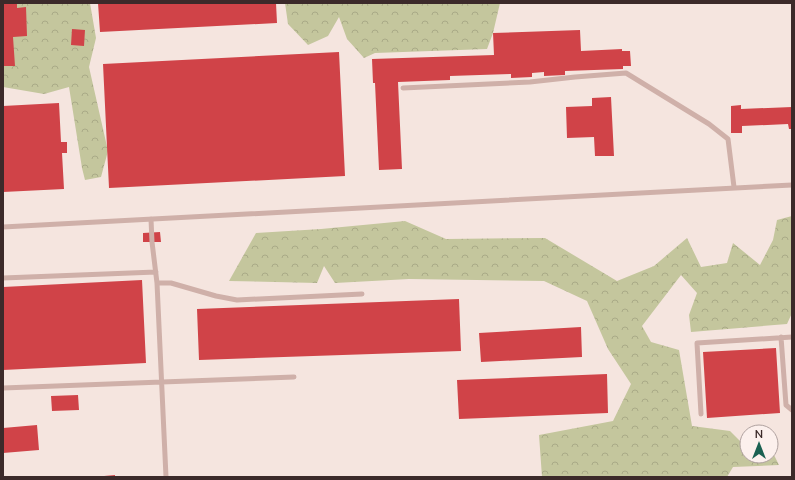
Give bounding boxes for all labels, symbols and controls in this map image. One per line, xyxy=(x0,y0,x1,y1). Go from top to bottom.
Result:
north arrow xyxy=(739,424,779,464)
text: N xyxy=(755,427,763,441)

